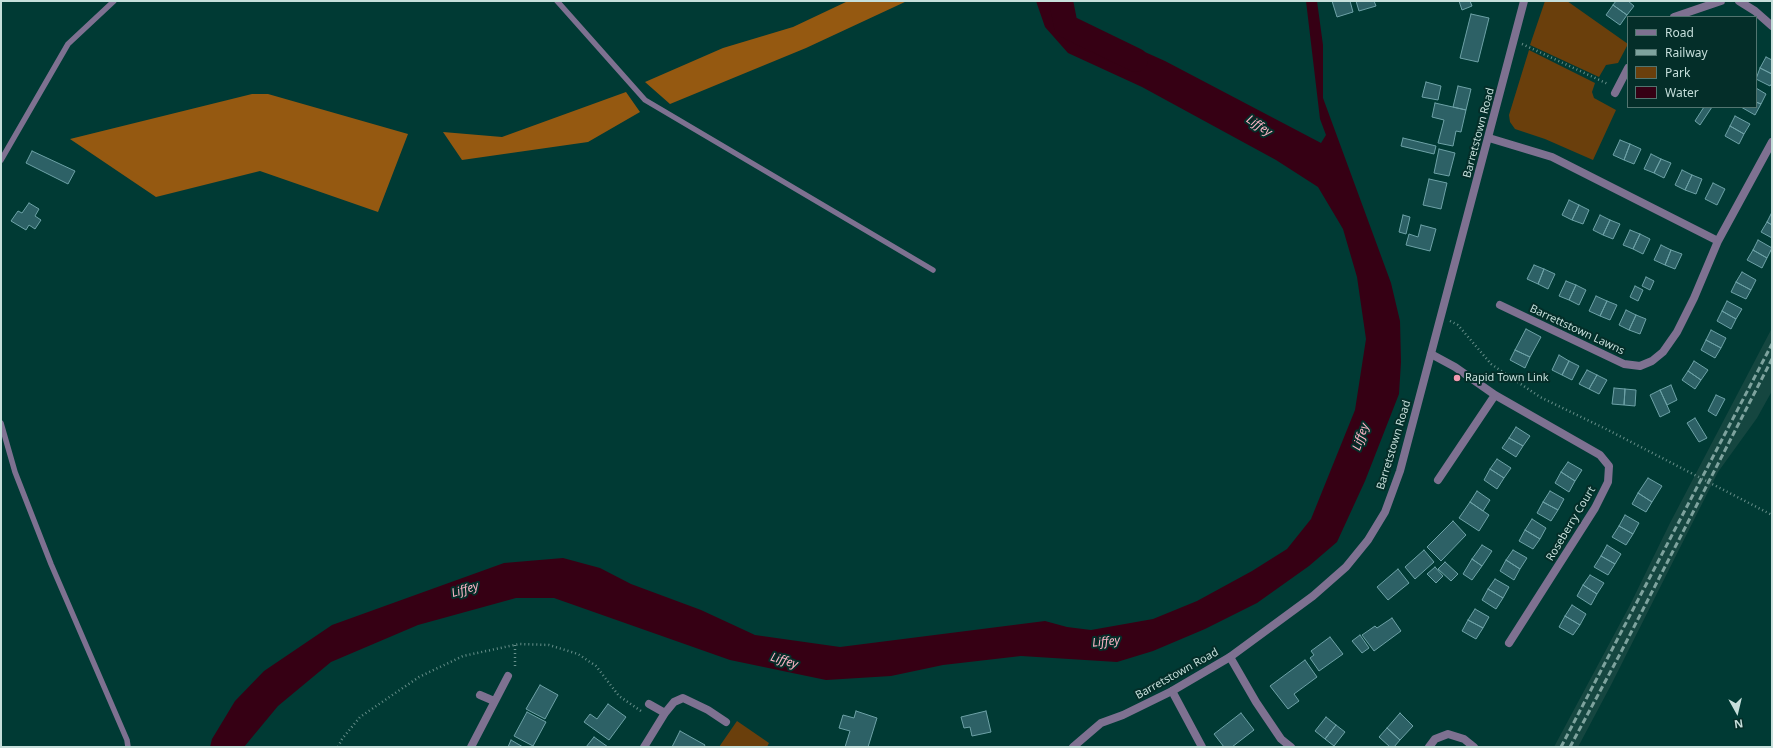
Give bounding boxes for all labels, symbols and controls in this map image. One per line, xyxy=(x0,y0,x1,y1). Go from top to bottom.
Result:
legend xyxy=(1627,16,1757,108)
text: Road xyxy=(1665,24,1694,41)
text: Railway xyxy=(1665,44,1708,61)
text: Park xyxy=(1665,64,1690,81)
text: Water xyxy=(1665,84,1699,101)
street label: Barretstown Road xyxy=(1461,86,1497,180)
water label: Liffey xyxy=(1243,112,1275,140)
street label: Barrettstown Lawns xyxy=(1528,302,1626,358)
place label: Rapid Town Link xyxy=(1465,371,1549,385)
marker: Rapid Town Link xyxy=(1452,373,1462,383)
street label: Barretstown Road xyxy=(1374,399,1414,491)
water label: Liffey xyxy=(1350,421,1372,453)
street label: Roseberry Court xyxy=(1544,484,1598,564)
water label: Liffey xyxy=(450,579,480,601)
water label: Liffey xyxy=(1091,633,1121,651)
street label: Barretstown Road xyxy=(1133,646,1221,702)
water label: Liffey xyxy=(769,650,799,672)
north arrow xyxy=(1717,692,1757,732)
text: N xyxy=(1733,716,1744,732)

